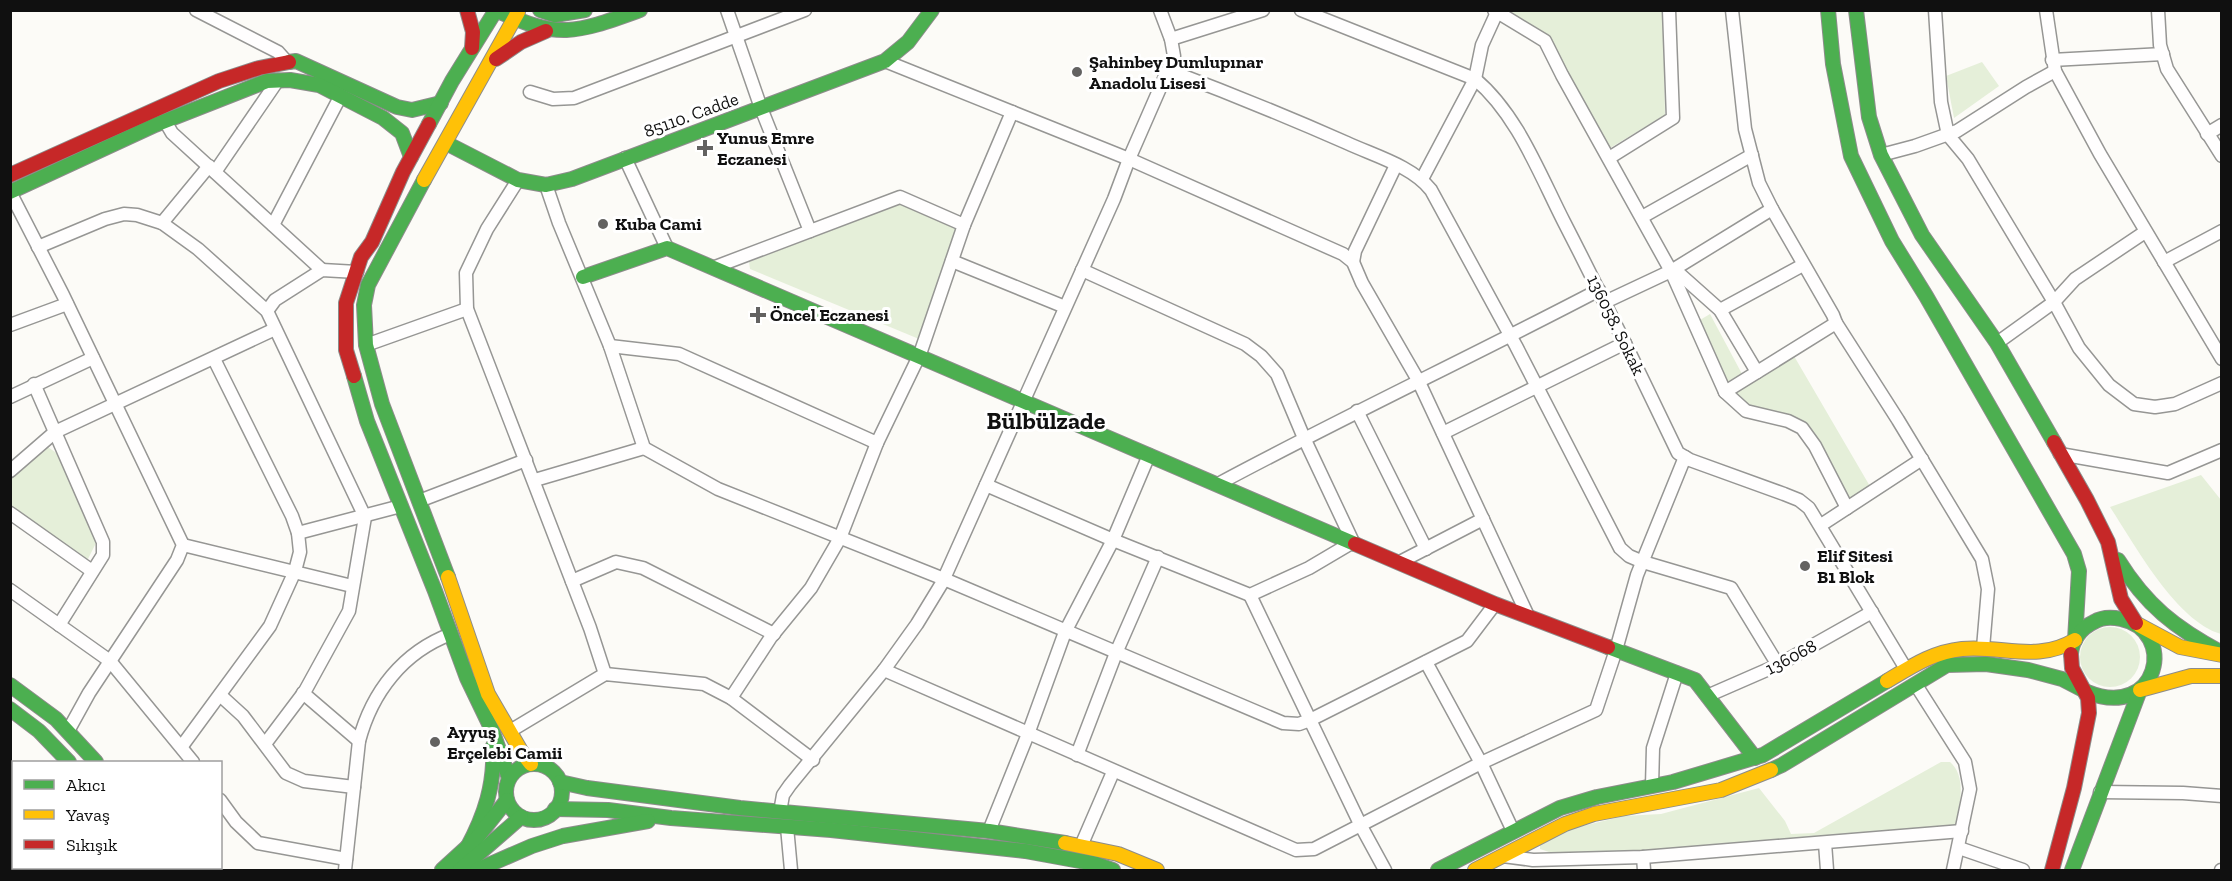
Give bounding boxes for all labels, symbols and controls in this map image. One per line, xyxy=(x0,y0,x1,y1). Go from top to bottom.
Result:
place label: Şahinbey Dumlupınar Anadolu Lisesi xyxy=(1089,51,1263,94)
marker: Şahinbey Dumlupınar Anadolu Lisesi xyxy=(1070,65,1084,79)
street label: 85110. Cadde xyxy=(641,88,741,142)
place label: Yunus Emre Eczanesi xyxy=(717,127,814,170)
marker: Yunus Emre Eczanesi xyxy=(698,141,712,155)
place label: Kuba Cami xyxy=(615,213,702,235)
marker: Kuba Cami xyxy=(596,217,610,231)
street label: 136058. Sokak xyxy=(1582,271,1650,379)
place label: Öncel Eczanesi xyxy=(770,304,890,326)
marker: Öncel Eczanesi xyxy=(751,308,765,322)
district label: Bülbülzade xyxy=(987,406,1106,435)
place label: Elif Sitesi B1 Blok xyxy=(1817,545,1893,588)
marker: Elif Sitesi B1 Blok xyxy=(1798,559,1812,573)
street label: 136068 xyxy=(1762,634,1820,680)
place label: Ayyuş Erçelebi Camii xyxy=(447,721,563,764)
marker: Ayyuş Erçelebi Camii xyxy=(428,735,442,749)
legend xyxy=(12,761,222,869)
text: Akıcı xyxy=(66,774,105,796)
text: Yavaş xyxy=(65,804,110,826)
text: Sıkışık xyxy=(66,834,118,856)

